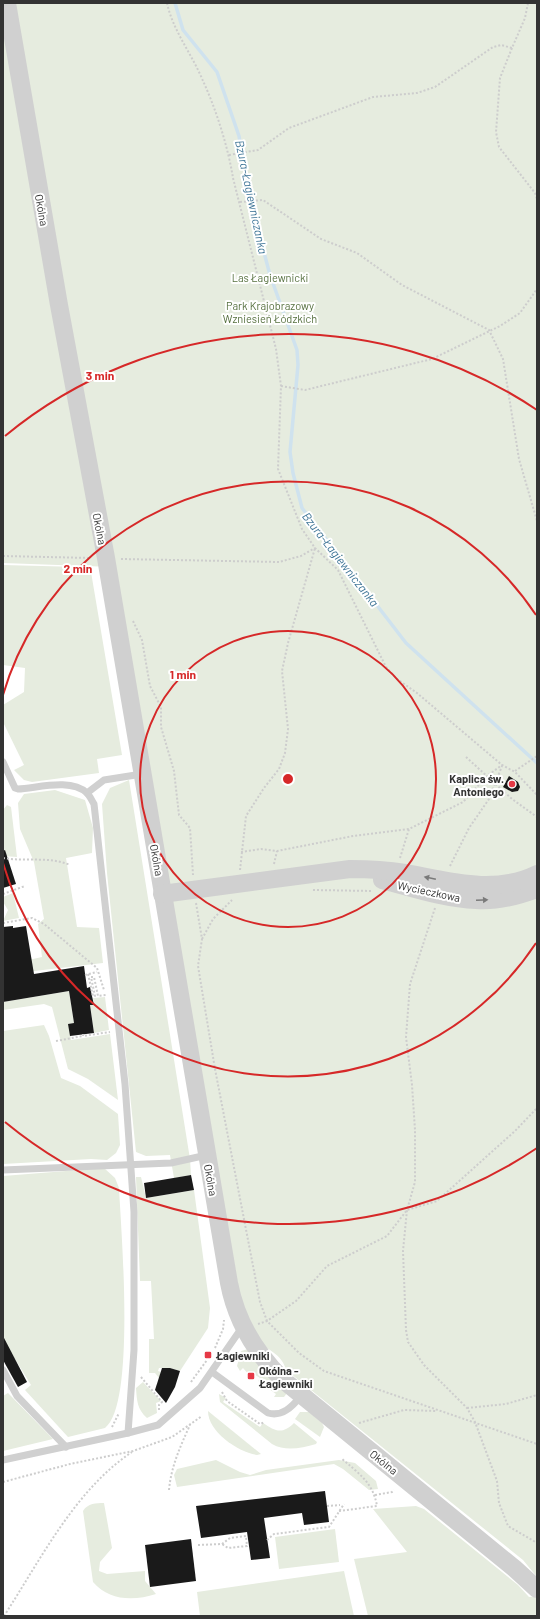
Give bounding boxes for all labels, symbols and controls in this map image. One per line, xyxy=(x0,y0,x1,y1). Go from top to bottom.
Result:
water label: Bzura-Łagiewniczanka xyxy=(233,139,271,255)
street label: Okólna xyxy=(33,193,51,227)
park label: Las Łagiewnicki xyxy=(232,271,309,284)
park label: Park Krajobrazowy Wzniesień Łódzkich xyxy=(223,299,317,325)
text: 3 min xyxy=(86,368,114,382)
water label: Bzura-Łagiewniczanka xyxy=(300,509,382,609)
street label: Okólna xyxy=(91,512,109,546)
text: 2 min xyxy=(64,561,92,575)
text: 1 min xyxy=(170,667,196,681)
centre of rings xyxy=(281,772,295,786)
place label: Kaplica św. Antoniego xyxy=(449,772,504,798)
marker: Kaplica św. Antoniego xyxy=(507,779,517,789)
street label: Okólna xyxy=(148,843,166,877)
one-way arrow xyxy=(424,875,436,881)
street label: Wycieczkowa xyxy=(396,878,462,904)
one-way arrow xyxy=(476,897,489,903)
street label: Okólna xyxy=(202,1163,220,1197)
place label: Łagiewniki xyxy=(215,1349,270,1362)
marker: Łagiewniki xyxy=(203,1350,213,1360)
place label: Okólna - Łagiewniki xyxy=(258,1364,313,1390)
marker: Okólna - Łagiewniki xyxy=(246,1371,256,1381)
street label: Okólna xyxy=(367,1447,401,1477)

